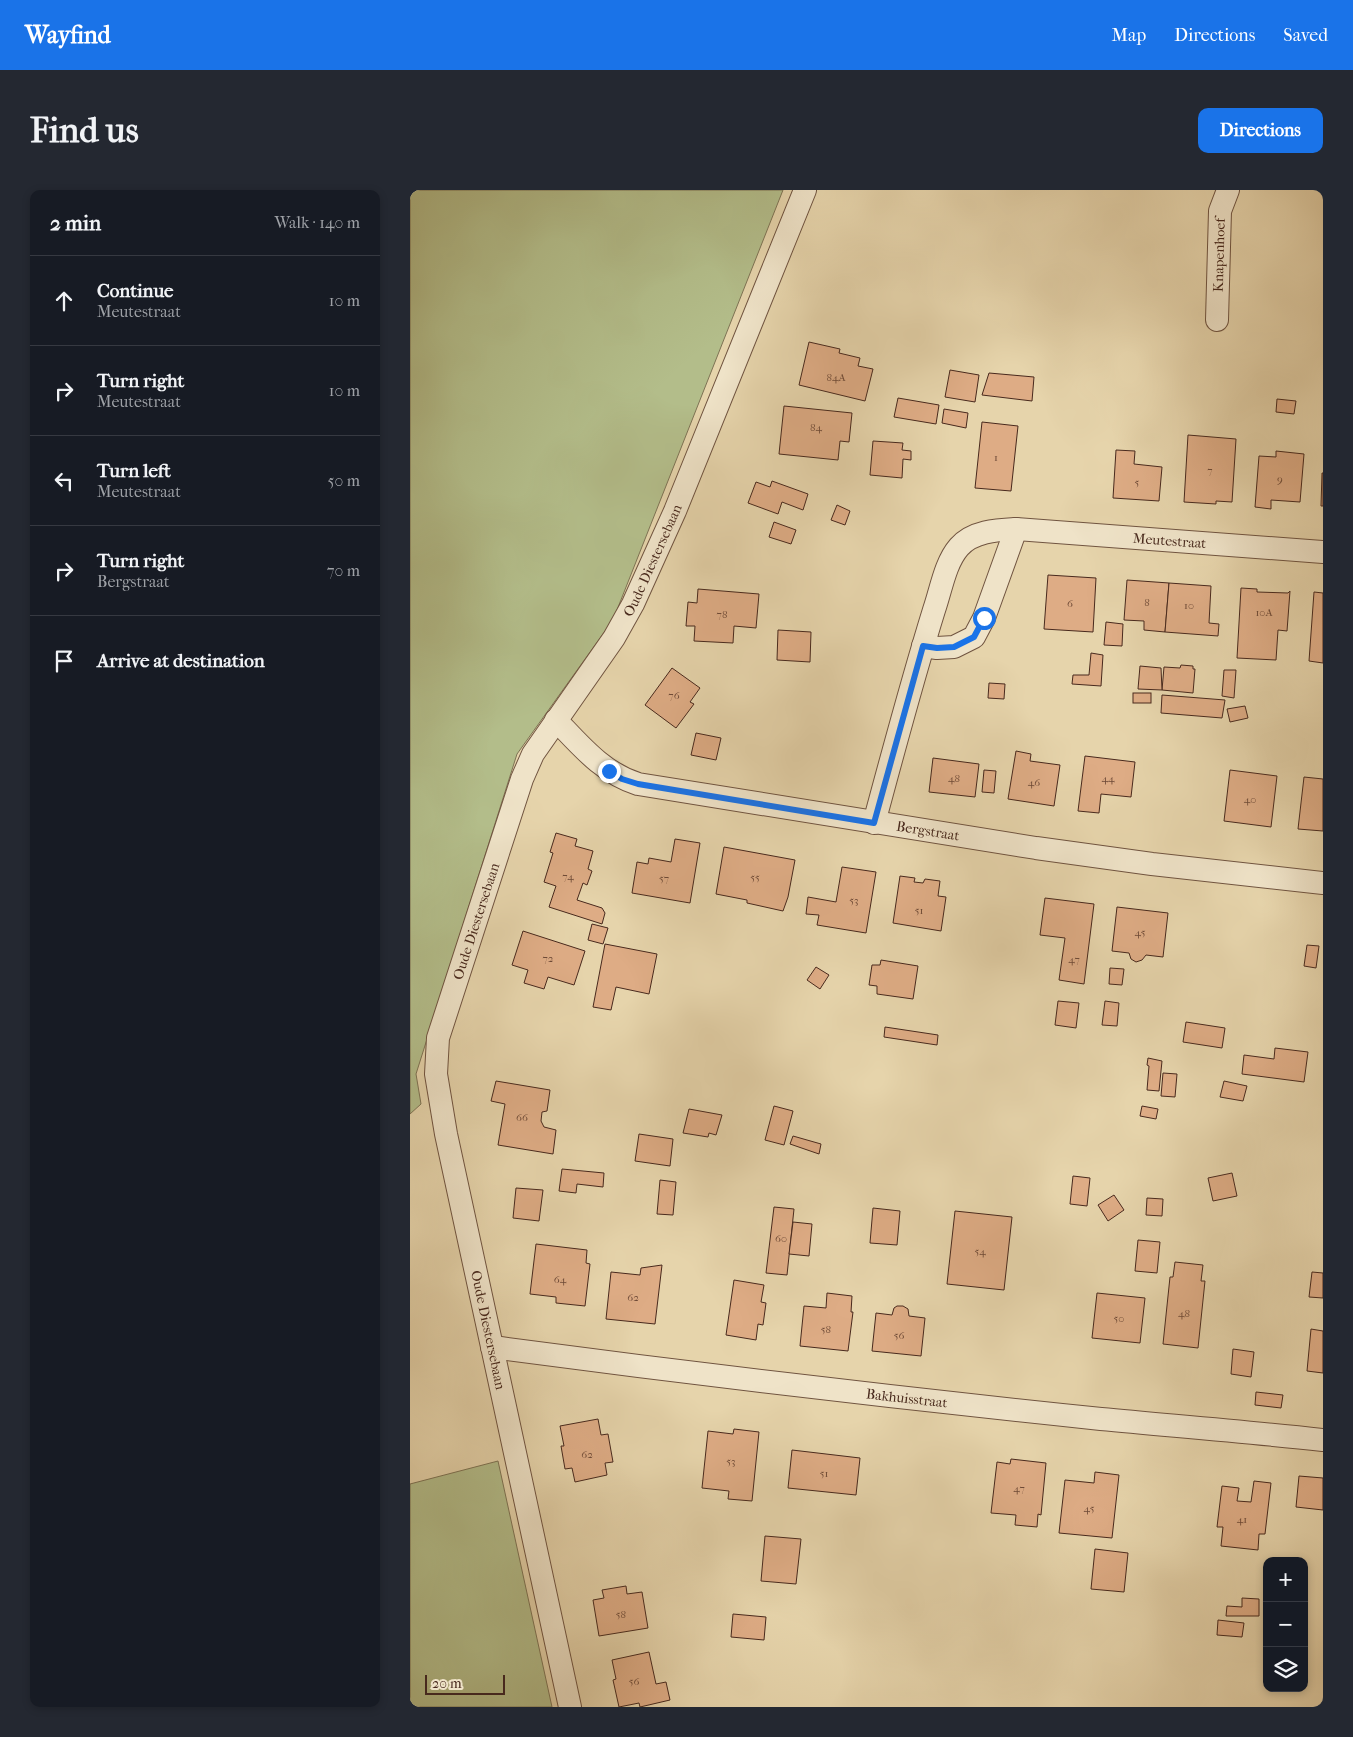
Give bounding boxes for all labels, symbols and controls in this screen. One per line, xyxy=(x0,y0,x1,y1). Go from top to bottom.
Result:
text: Wayfind xyxy=(25,21,111,49)
text: Map xyxy=(1112,25,1146,46)
text: Directions xyxy=(1174,25,1255,46)
text: Saved xyxy=(1283,25,1328,46)
button: Directions xyxy=(1198,108,1323,153)
text: Find us xyxy=(30,110,139,151)
text: 2 min xyxy=(50,211,101,235)
text: Walk · 140 m xyxy=(275,213,360,232)
street label: Knapenhoef xyxy=(1209,214,1228,292)
text: Continue xyxy=(97,280,173,302)
icon: ahead xyxy=(50,287,78,315)
text: 10 m xyxy=(329,291,360,310)
text: Meutestraat xyxy=(97,302,181,321)
text: Turn right xyxy=(97,370,184,392)
house number: 84A xyxy=(826,371,846,384)
icon: right xyxy=(50,377,78,405)
text: 10 m xyxy=(329,381,360,400)
text: Meutestraat xyxy=(97,392,181,411)
house number: 84 xyxy=(810,421,822,434)
house number: 1 xyxy=(994,451,998,464)
text: Turn left xyxy=(97,460,171,482)
house number: 7 xyxy=(1207,464,1213,477)
icon: left xyxy=(50,467,78,495)
text: 50 m xyxy=(328,471,360,490)
house number: 9 xyxy=(1277,473,1283,486)
house number: 5 xyxy=(1135,476,1140,489)
text: Meutestraat xyxy=(97,482,181,501)
street label: Oude Diestersebaan xyxy=(619,502,685,620)
street label: Meutestraat xyxy=(1132,529,1207,552)
text: Turn right xyxy=(97,550,184,572)
icon: right xyxy=(50,557,78,585)
text: 70 m xyxy=(327,561,360,580)
text: Bergstraat xyxy=(97,572,170,591)
house number: 8 xyxy=(1144,596,1150,609)
house number: 6 xyxy=(1067,597,1073,610)
house number: 10 xyxy=(1184,599,1194,612)
house number: 10A xyxy=(1255,606,1273,619)
route start xyxy=(973,607,996,630)
house number: 78 xyxy=(717,608,727,621)
icon: arrive xyxy=(50,647,78,675)
text: Arrive at destination xyxy=(97,650,265,672)
house number: 76 xyxy=(668,689,680,702)
route end xyxy=(598,760,621,783)
house number: 48 xyxy=(948,772,960,785)
house number: 44 xyxy=(1101,772,1115,785)
house number: 46 xyxy=(1028,776,1040,789)
house number: 40 xyxy=(1244,793,1256,806)
street label: Bergstraat xyxy=(895,817,961,844)
street label: Oude Diestersebaan xyxy=(449,861,503,982)
house number: 74 xyxy=(562,870,574,883)
house number: 55 xyxy=(750,871,760,884)
house number: 57 xyxy=(659,872,669,885)
house number: 53 xyxy=(849,894,859,907)
house number: 51 xyxy=(915,904,923,917)
house number: 45 xyxy=(1135,926,1146,939)
house number: 72 xyxy=(543,952,554,965)
house number: 47 xyxy=(1068,953,1080,966)
house number: 66 xyxy=(516,1111,528,1124)
house number: 60 xyxy=(775,1232,787,1245)
house number: 54 xyxy=(974,1245,986,1258)
street label: Oude Diestersebaan xyxy=(467,1269,509,1391)
house number: 64 xyxy=(554,1273,567,1286)
house number: 62 xyxy=(627,1291,639,1304)
house number: 48 xyxy=(1178,1307,1190,1320)
house number: 50 xyxy=(1114,1312,1124,1325)
house number: 58 xyxy=(821,1323,831,1336)
house number: 56 xyxy=(894,1329,904,1342)
street label: Bakhuisstraat xyxy=(865,1385,948,1411)
house number: 62 xyxy=(581,1448,593,1461)
house number: 53 xyxy=(726,1455,736,1468)
house number: 51 xyxy=(820,1467,828,1480)
house number: 47 xyxy=(1013,1482,1025,1495)
house number: 45 xyxy=(1084,1502,1095,1515)
house number: 41 xyxy=(1237,1513,1247,1526)
map controls xyxy=(1263,1557,1308,1692)
button: + xyxy=(1263,1557,1308,1602)
button: − xyxy=(1263,1602,1308,1647)
house number: 58 xyxy=(616,1608,626,1621)
button: layers xyxy=(1263,1647,1308,1692)
scale bar xyxy=(425,1672,505,1695)
text: 20 m xyxy=(432,1675,462,1692)
house number: 56 xyxy=(629,1675,639,1688)

